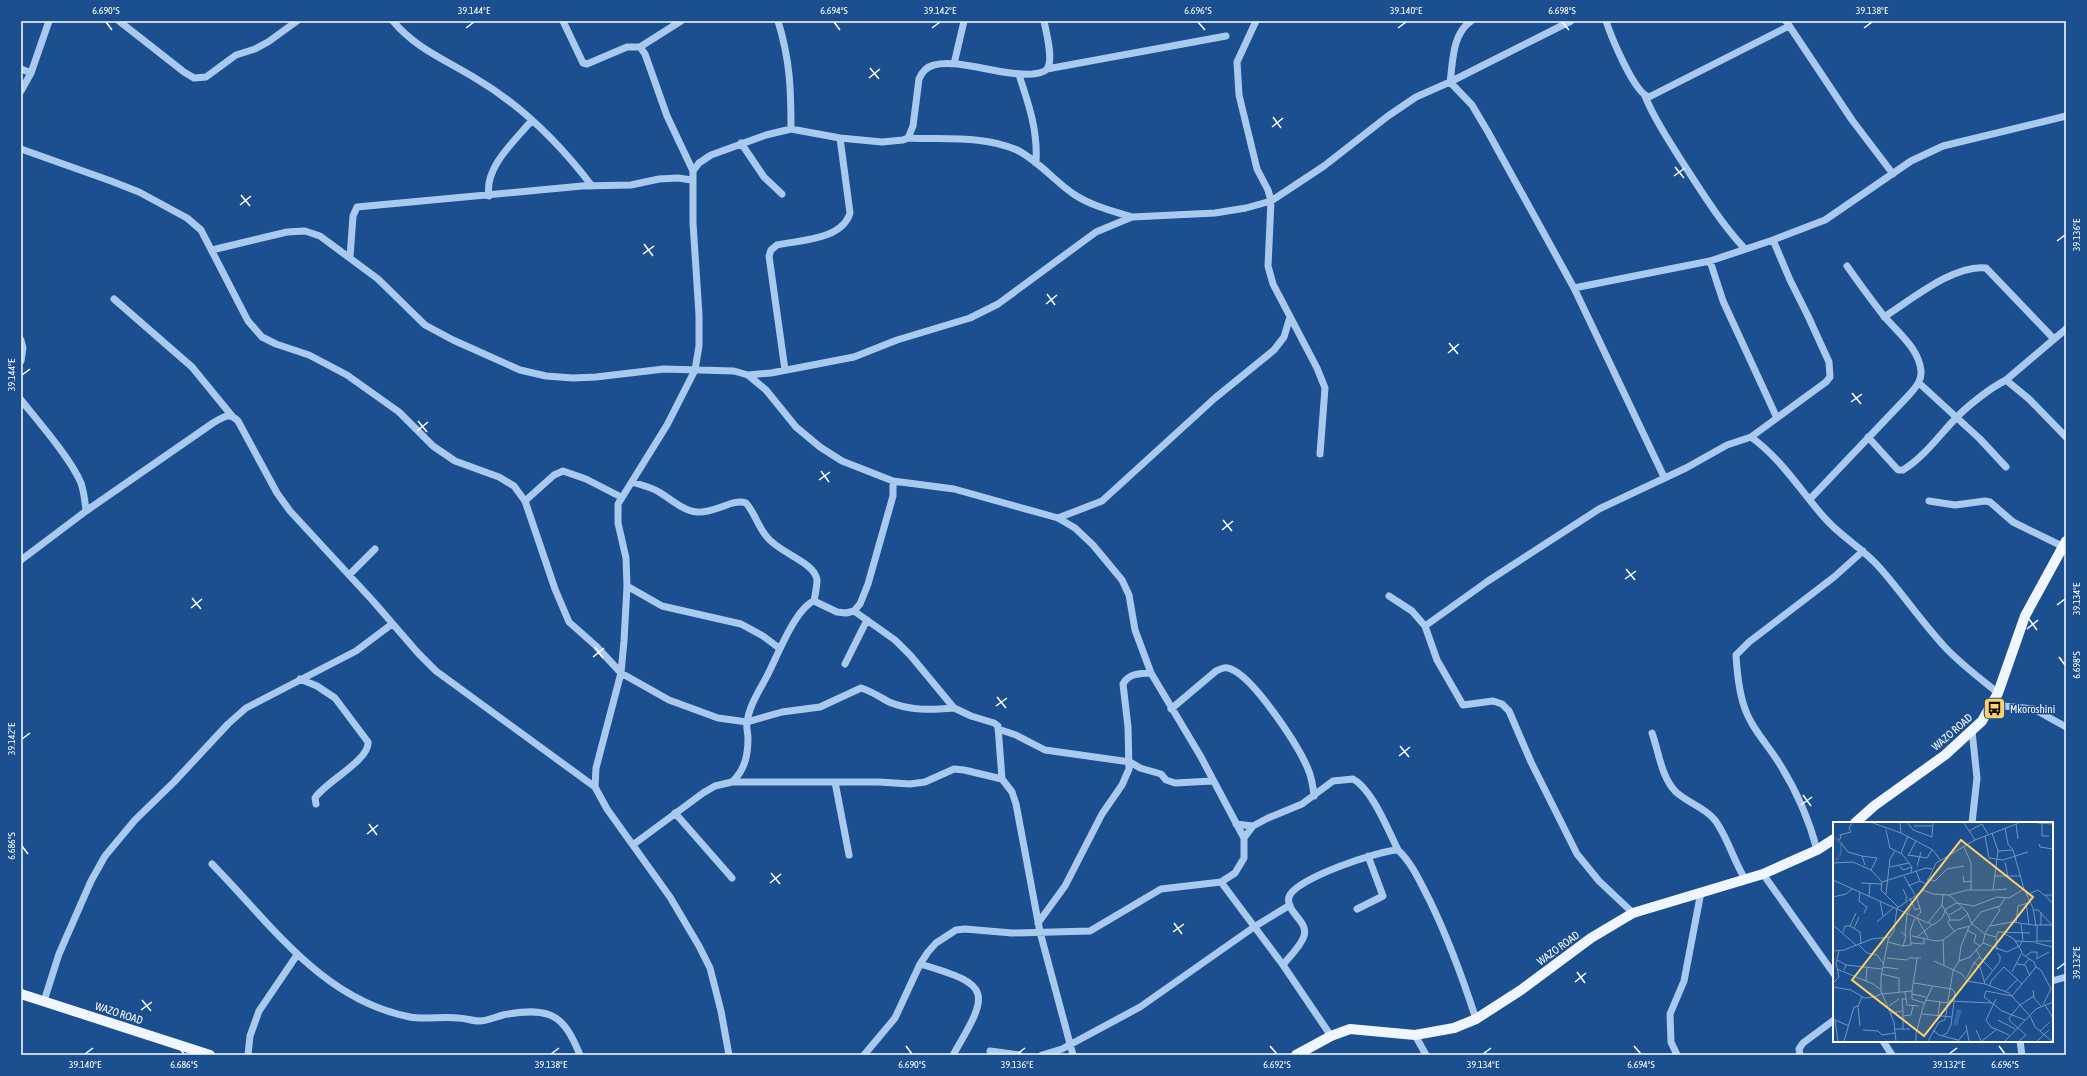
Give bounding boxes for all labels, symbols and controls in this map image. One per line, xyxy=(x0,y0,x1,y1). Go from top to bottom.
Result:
text: 6.690°S xyxy=(92,5,120,16)
text: 39.144°E xyxy=(458,5,491,16)
text: 6.694°S xyxy=(820,5,848,16)
text: 39.142°E xyxy=(924,5,957,16)
text: 6.696°S xyxy=(1184,5,1212,16)
text: 39.140°E xyxy=(1390,5,1423,16)
text: 6.698°S xyxy=(1548,5,1576,16)
text: 39.138°E xyxy=(1856,5,1889,16)
text: 39.136°E xyxy=(2071,218,2082,251)
text: 39.144°E xyxy=(6,358,17,391)
text: 39.134°E xyxy=(2071,582,2082,615)
text: 6.698°S xyxy=(2071,651,2082,679)
bus stop icon: Mkoroshini xyxy=(1982,696,2008,722)
place label: Mkoroshini xyxy=(2010,703,2055,715)
street label: WAZO ROAD xyxy=(1929,711,1975,753)
text: 39.142°E xyxy=(6,722,17,755)
inset map xyxy=(1833,822,2053,1042)
text: 6.686°S xyxy=(6,832,17,860)
street label: WAZO ROAD xyxy=(1534,929,1582,967)
text: 39.132°E xyxy=(2071,946,2082,979)
street label: WAZO ROAD xyxy=(94,1000,144,1026)
text: 39.140°E xyxy=(69,1059,102,1070)
text: 6.686°S xyxy=(170,1059,198,1070)
text: 39.138°E xyxy=(535,1059,568,1070)
text: 6.690°S xyxy=(898,1059,926,1070)
text: 39.136°E xyxy=(1001,1059,1034,1070)
text: 6.692°S xyxy=(1263,1059,1291,1070)
text: 39.134°E xyxy=(1467,1059,1500,1070)
text: 6.694°S xyxy=(1627,1059,1655,1070)
text: 39.132°E xyxy=(1933,1059,1966,1070)
text: 6.696°S xyxy=(1991,1059,2019,1070)

